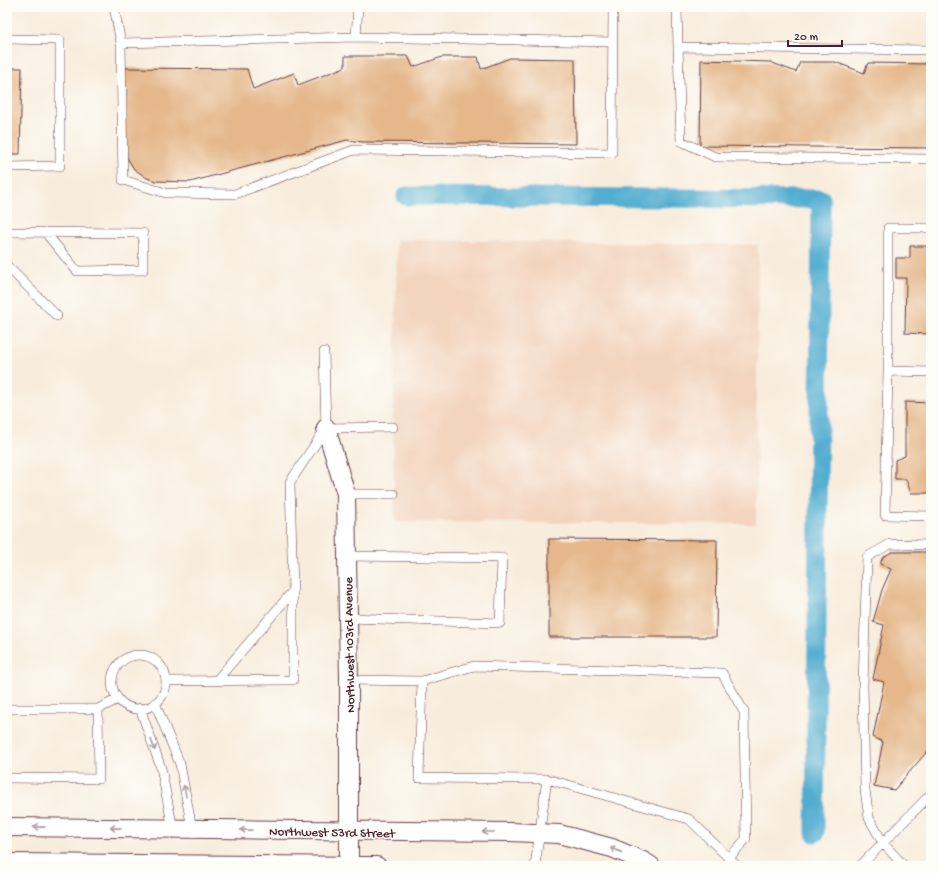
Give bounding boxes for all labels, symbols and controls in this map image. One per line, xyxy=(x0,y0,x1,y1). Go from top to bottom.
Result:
scale bar xyxy=(788,22,842,48)
text: 20 m xyxy=(794,31,819,45)
street label: Northwest 103rd Avenue xyxy=(342,577,359,713)
one-way arrow xyxy=(150,739,157,752)
one-way arrow xyxy=(181,785,189,798)
one-way arrow xyxy=(33,824,46,831)
one-way arrow xyxy=(110,824,123,832)
street label: Northwest 53rd Street xyxy=(269,825,397,842)
one-way arrow xyxy=(240,826,253,834)
one-way arrow xyxy=(482,828,495,836)
one-way arrow xyxy=(609,846,622,853)

